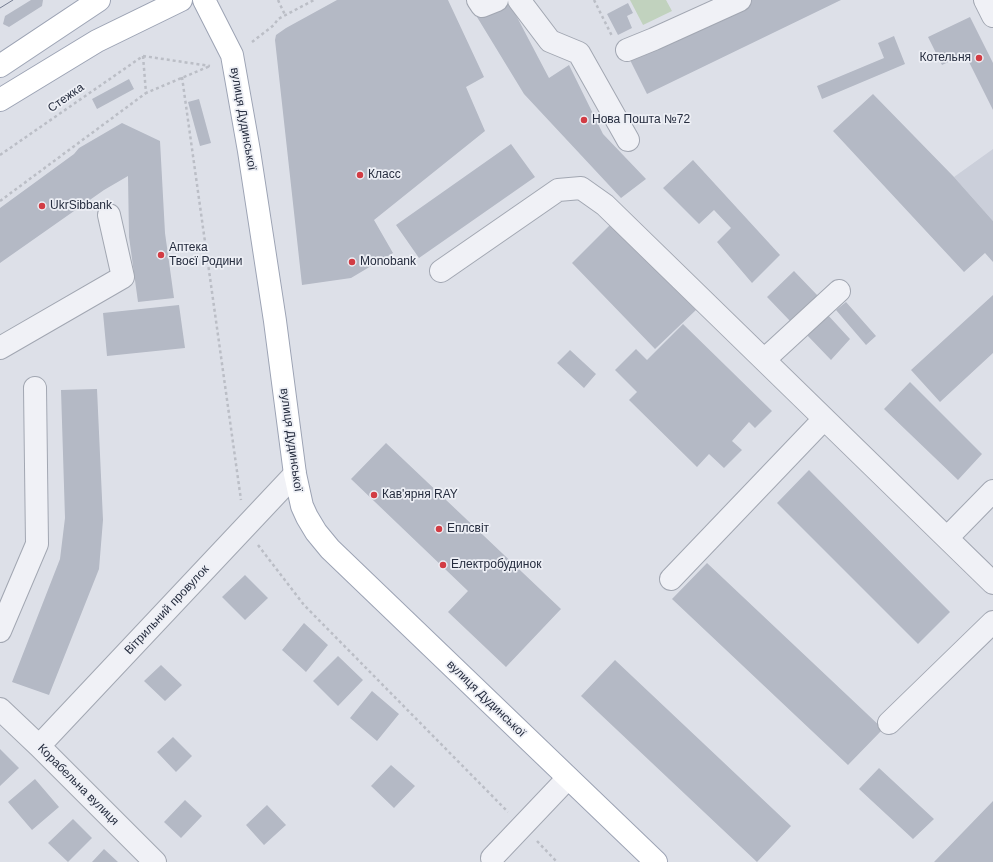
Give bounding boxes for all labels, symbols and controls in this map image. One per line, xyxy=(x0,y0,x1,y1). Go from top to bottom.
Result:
place label: Котельня xyxy=(920,51,971,65)
marker: Котельня xyxy=(974,53,984,63)
street label: вулиця Дудинської xyxy=(227,66,259,172)
street label: Стежка xyxy=(45,80,87,116)
place label: Нова Пошта №72 xyxy=(592,113,690,127)
marker: Нова Пошта №72 xyxy=(579,115,589,125)
place label: Класс xyxy=(368,168,401,182)
marker: Класс xyxy=(355,170,365,180)
place label: UkrSibbank xyxy=(50,199,112,213)
marker: UkrSibbank xyxy=(37,201,47,211)
place label: Аптека Твоєї Родини xyxy=(169,241,242,269)
marker: Аптека Твоєї Родини xyxy=(156,250,166,260)
place label: Monobank xyxy=(360,255,416,269)
marker: Monobank xyxy=(347,257,357,267)
street label: вулиця Дудинської xyxy=(277,387,305,493)
place label: Кав'ярня RAY xyxy=(382,488,458,502)
marker: Кав'ярня RAY xyxy=(369,490,379,500)
place label: Еплсвіт xyxy=(447,522,489,536)
marker: Еплсвіт xyxy=(434,524,444,534)
place label: Електробудинок xyxy=(451,558,541,572)
marker: Електробудинок xyxy=(438,560,448,570)
street label: Вітрильний провулок xyxy=(122,562,212,658)
street label: вулиця Дудинської xyxy=(444,658,528,740)
street label: Корабельна вулиця xyxy=(34,741,122,829)

